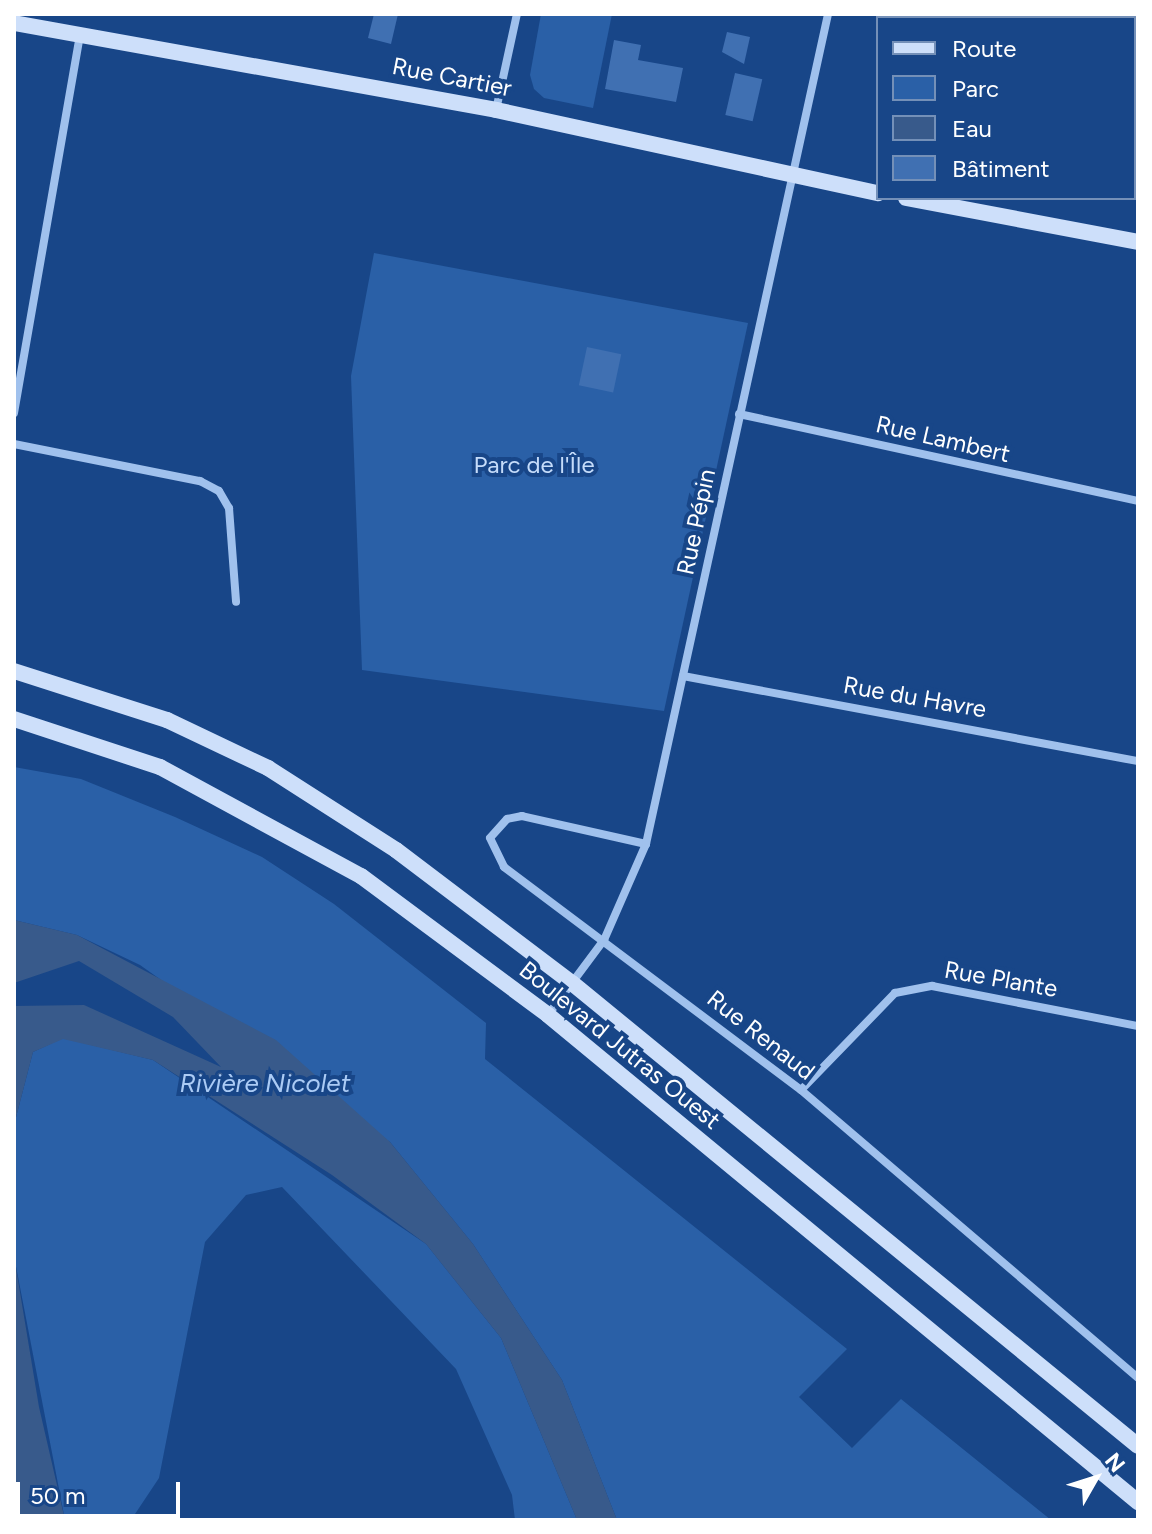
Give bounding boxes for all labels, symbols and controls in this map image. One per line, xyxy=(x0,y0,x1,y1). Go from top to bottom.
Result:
legend xyxy=(876,16,1136,200)
text: Route xyxy=(952,34,1016,63)
street label: Rue Cartier xyxy=(390,51,514,103)
text: Parc xyxy=(952,74,999,103)
text: Eau xyxy=(952,114,992,143)
text: Bâtiment xyxy=(952,154,1050,183)
street label: Rue Lambert xyxy=(873,410,1013,468)
park label: Parc de l'Île xyxy=(474,451,594,479)
street label: Rue Pépin xyxy=(671,466,721,578)
street label: Rue du Havre xyxy=(841,670,989,724)
street label: Boulevard Jutras Ouest xyxy=(514,955,726,1135)
street label: Rue Plante xyxy=(942,955,1060,1003)
street label: Rue Renaud xyxy=(701,984,821,1086)
water label: Rivière Nicolet xyxy=(179,1068,351,1100)
north arrow xyxy=(1056,1438,1136,1518)
text: N xyxy=(1099,1447,1131,1478)
scale bar xyxy=(20,1466,184,1516)
text: 50 m xyxy=(30,1481,86,1510)

